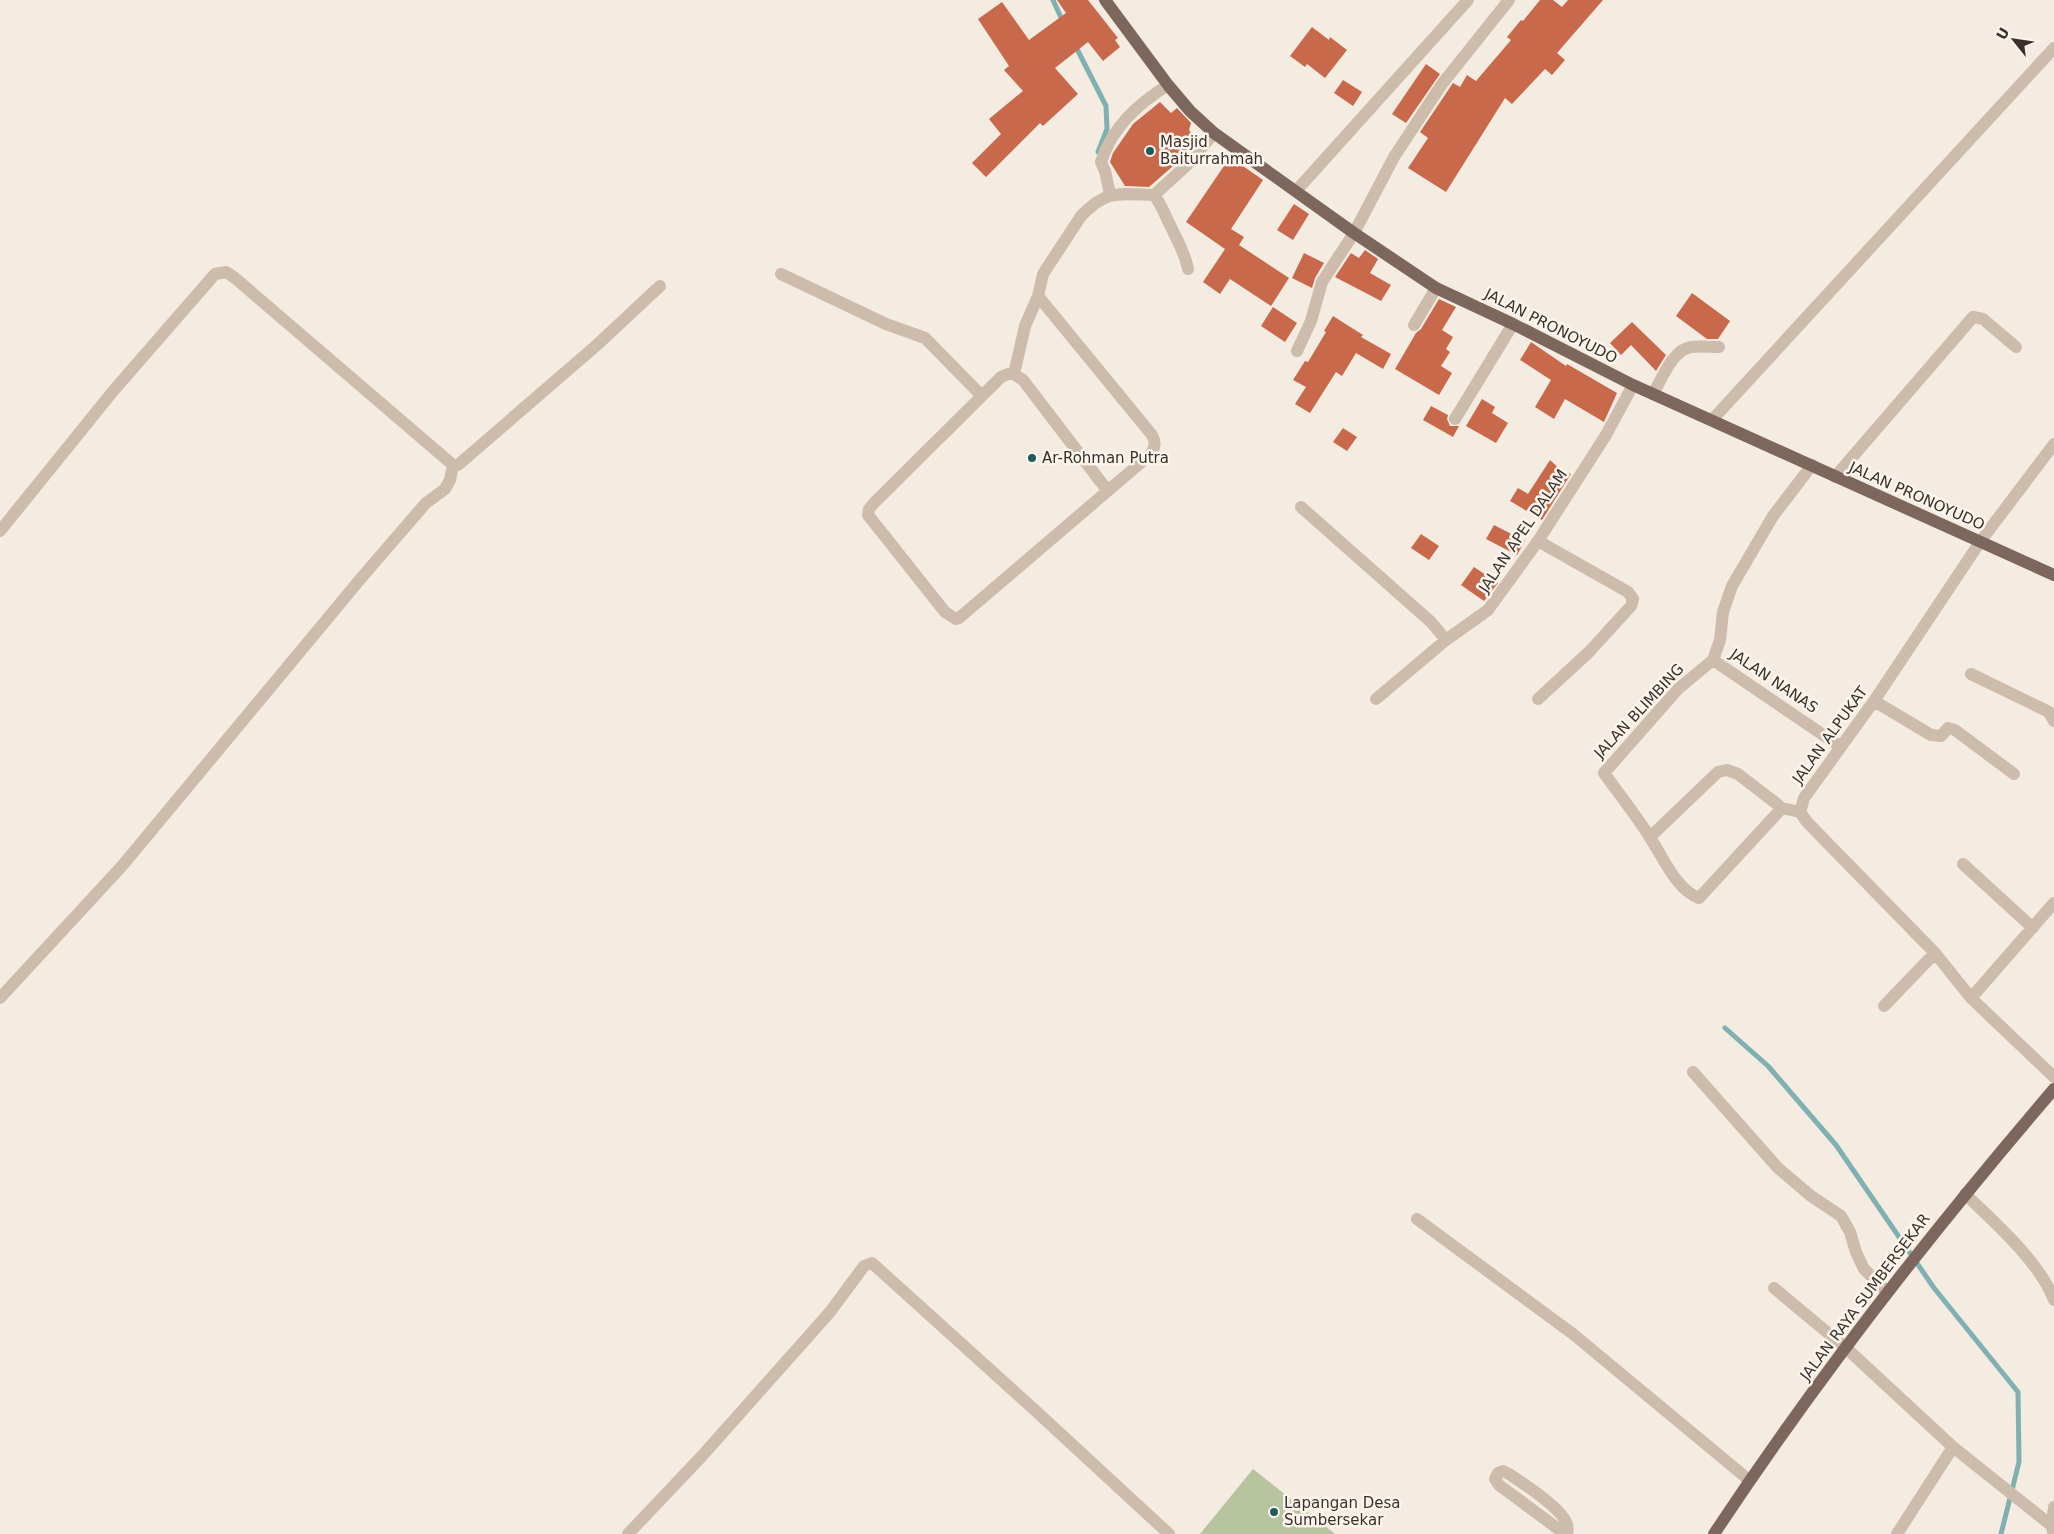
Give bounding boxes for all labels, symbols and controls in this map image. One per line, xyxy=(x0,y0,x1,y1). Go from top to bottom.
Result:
north arrow xyxy=(1989,15,2039,65)
text: U xyxy=(1993,25,2013,42)
place label: Masjid Baiturrahmah xyxy=(1160,133,1263,168)
marker: Masjid Baiturrahmah xyxy=(1144,145,1156,157)
street label: JALAN PRONOYUDO xyxy=(1481,284,1620,367)
place label: Ar-Rohman Putra xyxy=(1042,449,1169,467)
marker: Ar-Rohman Putra xyxy=(1026,452,1038,464)
street label: JALAN PRONOYUDO xyxy=(1846,458,1988,534)
street label: JALAN APEL DALAM xyxy=(1475,466,1571,597)
street label: JALAN NANAS xyxy=(1726,644,1821,717)
street label: JALAN BLIMBING xyxy=(1590,660,1688,763)
street label: JALAN ALPUKAT xyxy=(1788,682,1872,788)
street label: JALAN RAYA SUMBERSEKAR xyxy=(1796,1210,1934,1385)
place label: Lapangan Desa Sumbersekar xyxy=(1284,1494,1401,1529)
marker: Lapangan Desa Sumbersekar xyxy=(1268,1506,1280,1518)

